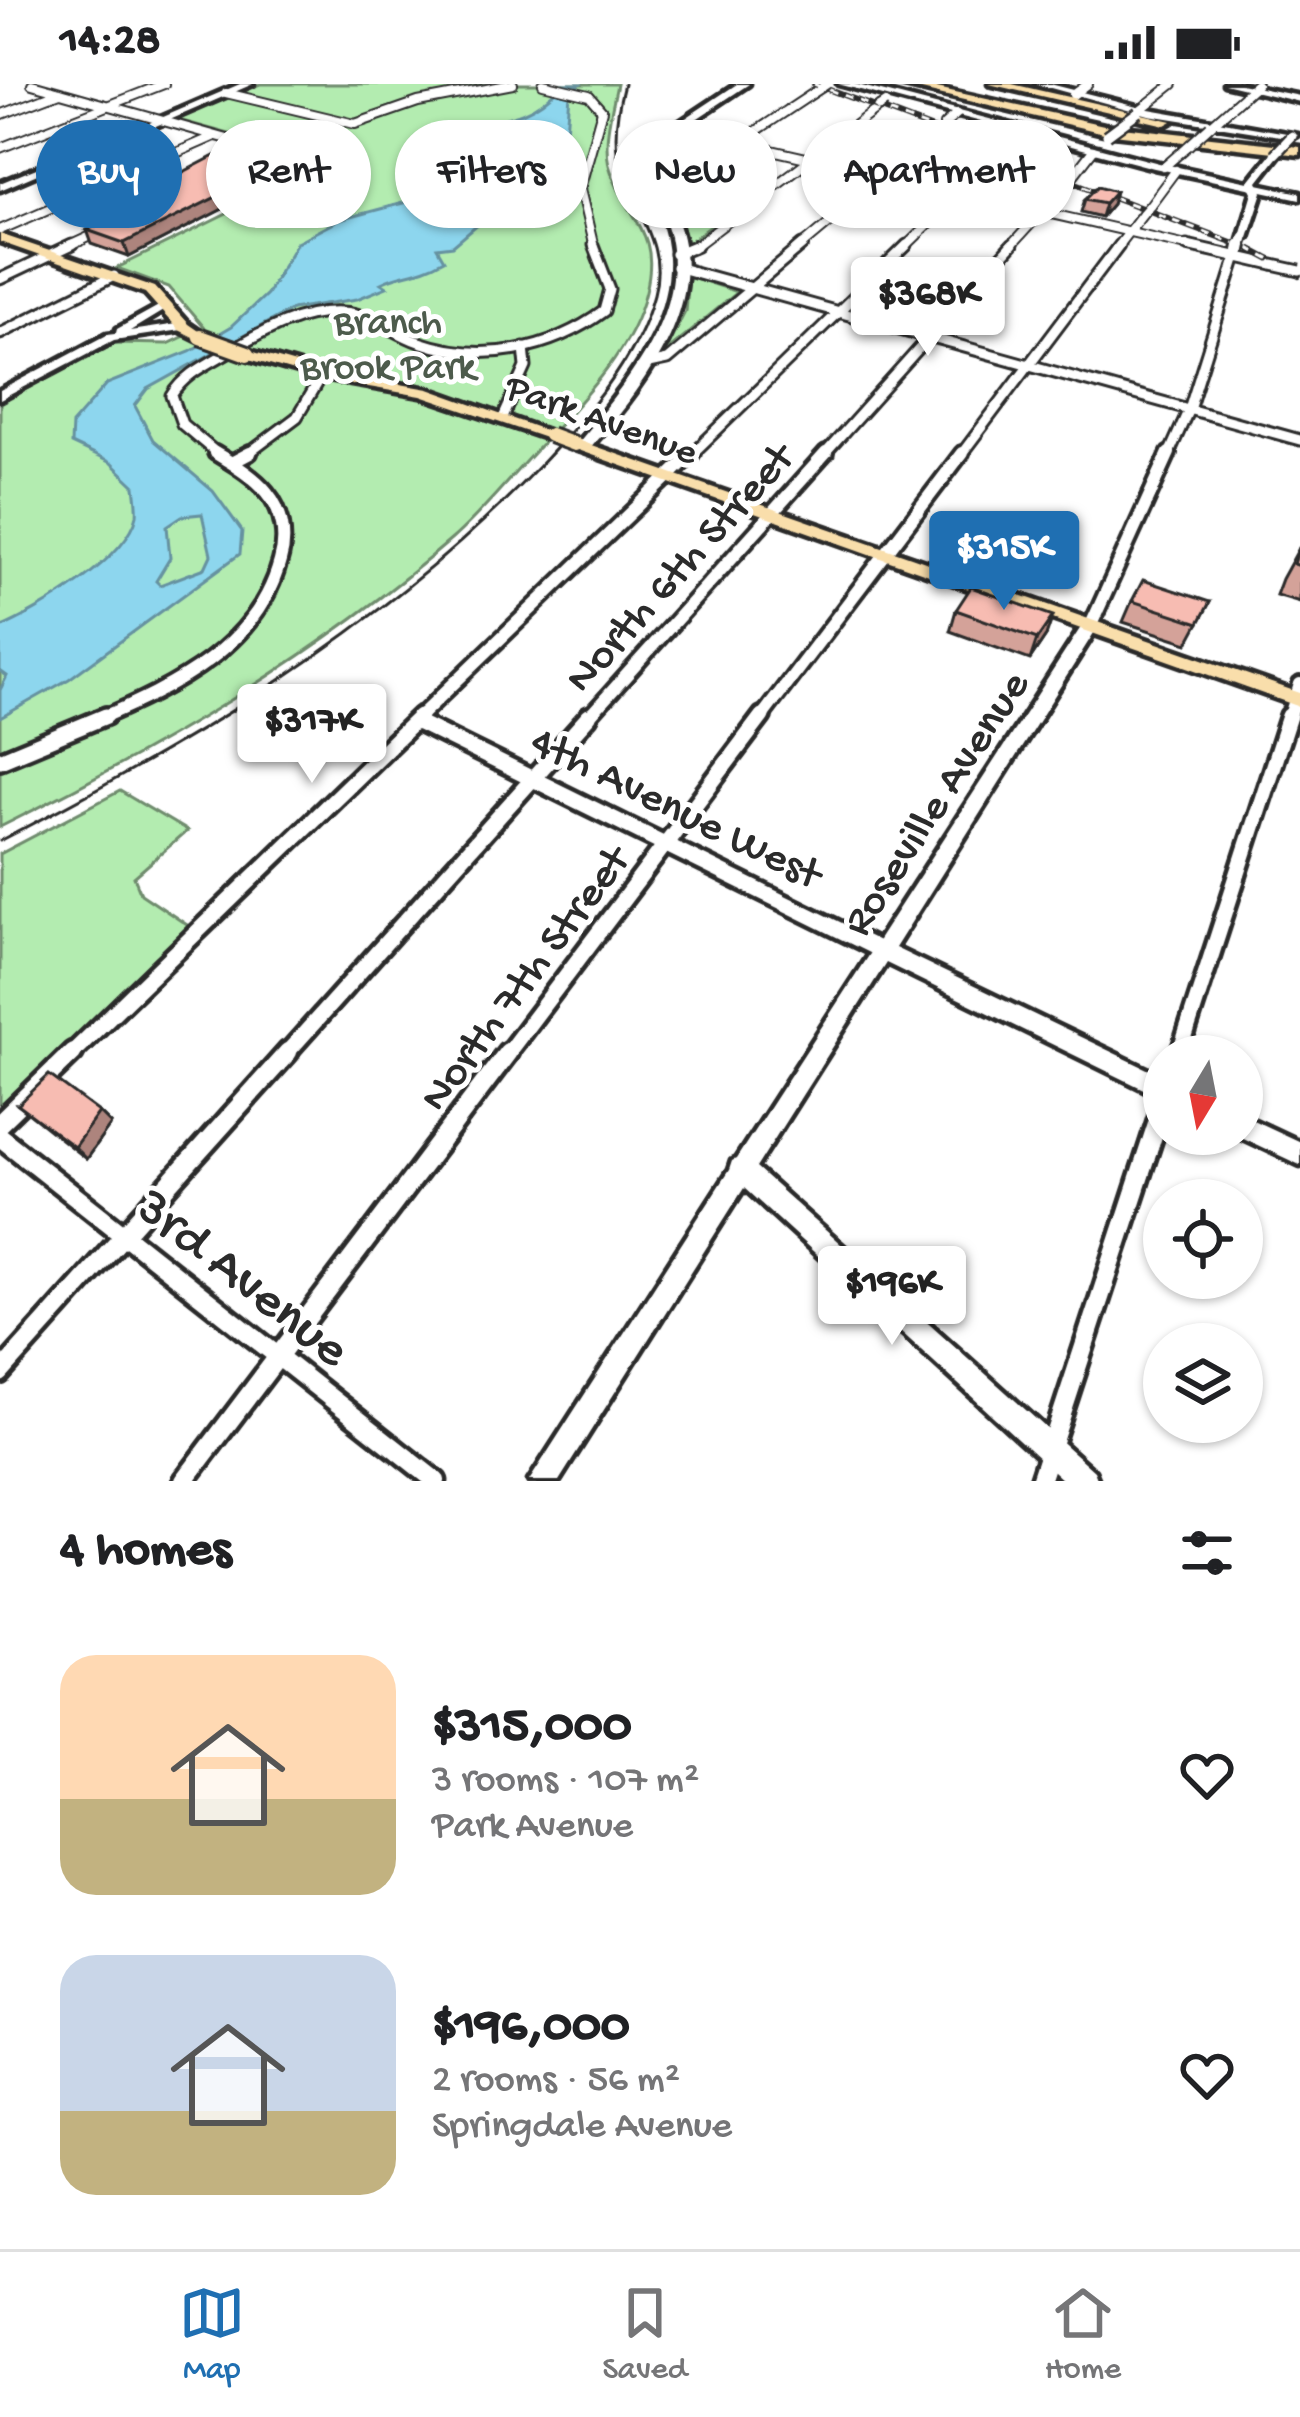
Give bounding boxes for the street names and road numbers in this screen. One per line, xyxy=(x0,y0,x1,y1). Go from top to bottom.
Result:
street label: Park Avenue xyxy=(496,366,704,479)
street label: North 6th Street xyxy=(556,431,810,706)
street label: Roseville Avenue xyxy=(833,662,1044,948)
street label: 4th Avenue West xyxy=(521,717,832,906)
street label: North 7th Street xyxy=(410,835,646,1124)
street label: 3rd Avenue xyxy=(120,1177,361,1385)

